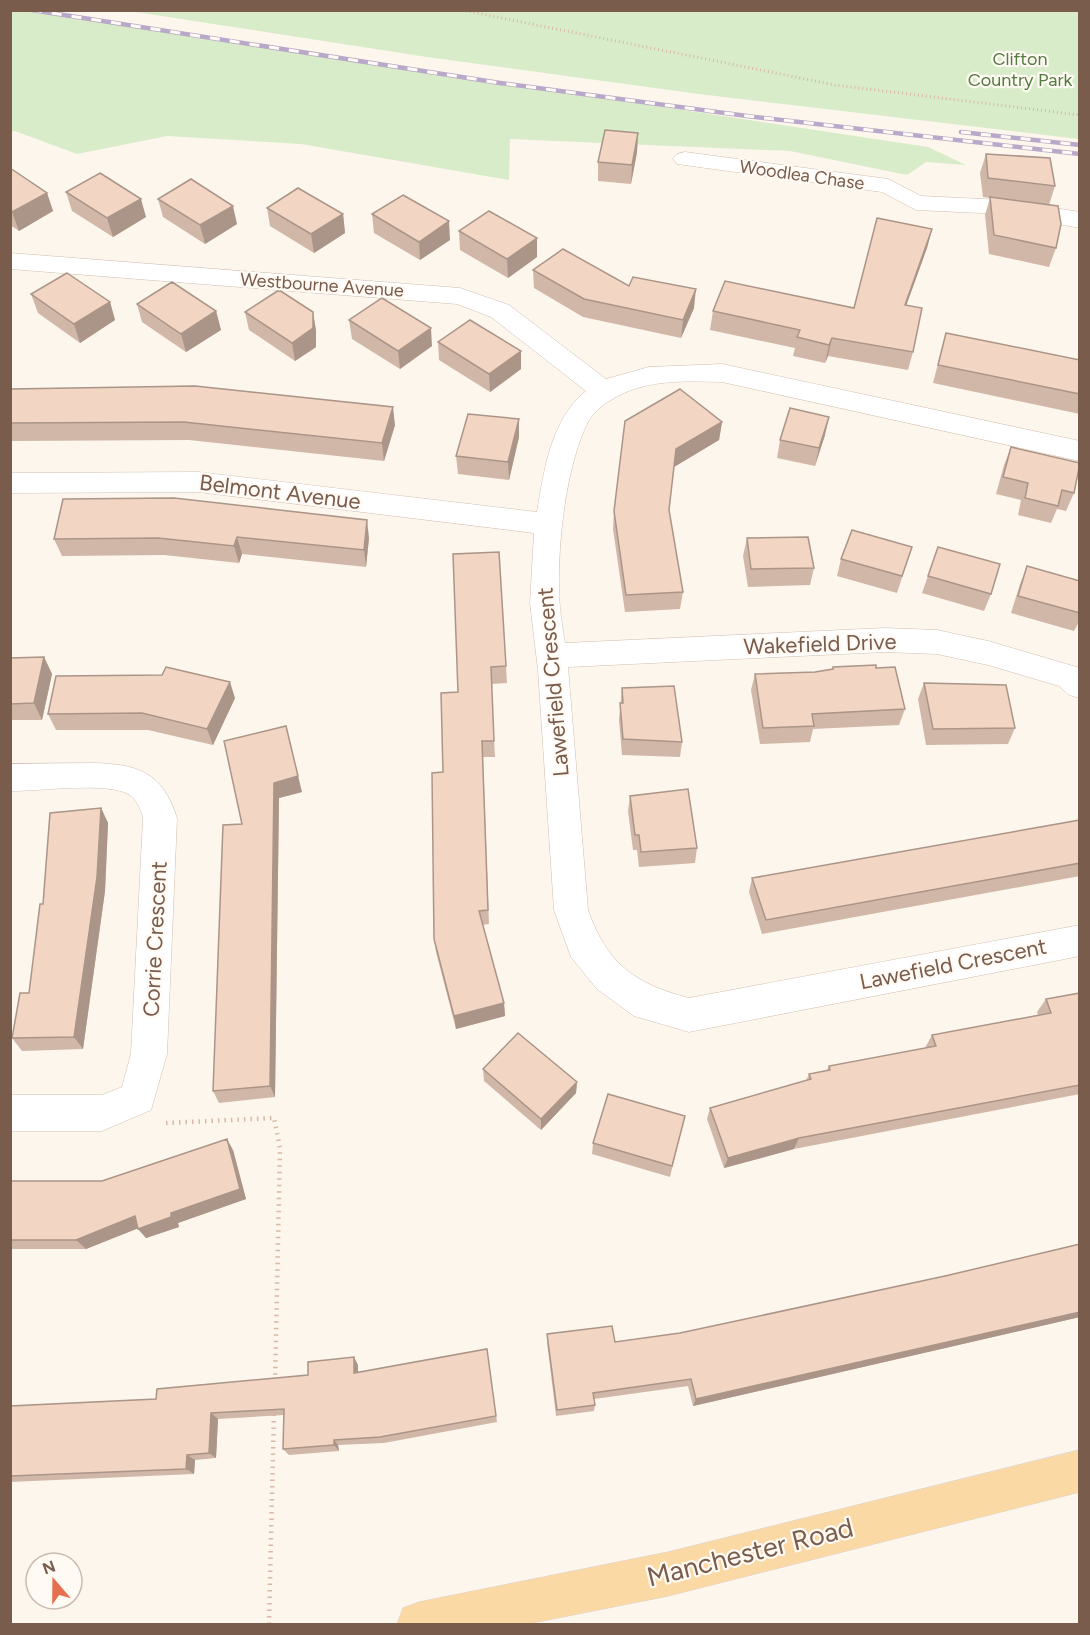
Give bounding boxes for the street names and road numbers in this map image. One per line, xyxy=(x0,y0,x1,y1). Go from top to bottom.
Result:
street label: Woodlea Chase xyxy=(738,155,866,195)
street label: Westbourne Avenue xyxy=(239,268,405,302)
street label: Belmont Avenue xyxy=(198,469,362,515)
street label: Lawefield Crescent xyxy=(531,586,575,778)
street label: Wakefield Drive xyxy=(743,628,897,660)
street label: Corrie Crescent xyxy=(137,860,173,1018)
street label: Lawefield Crescent xyxy=(857,933,1049,995)
street label: Manchester Road xyxy=(643,1510,857,1594)

